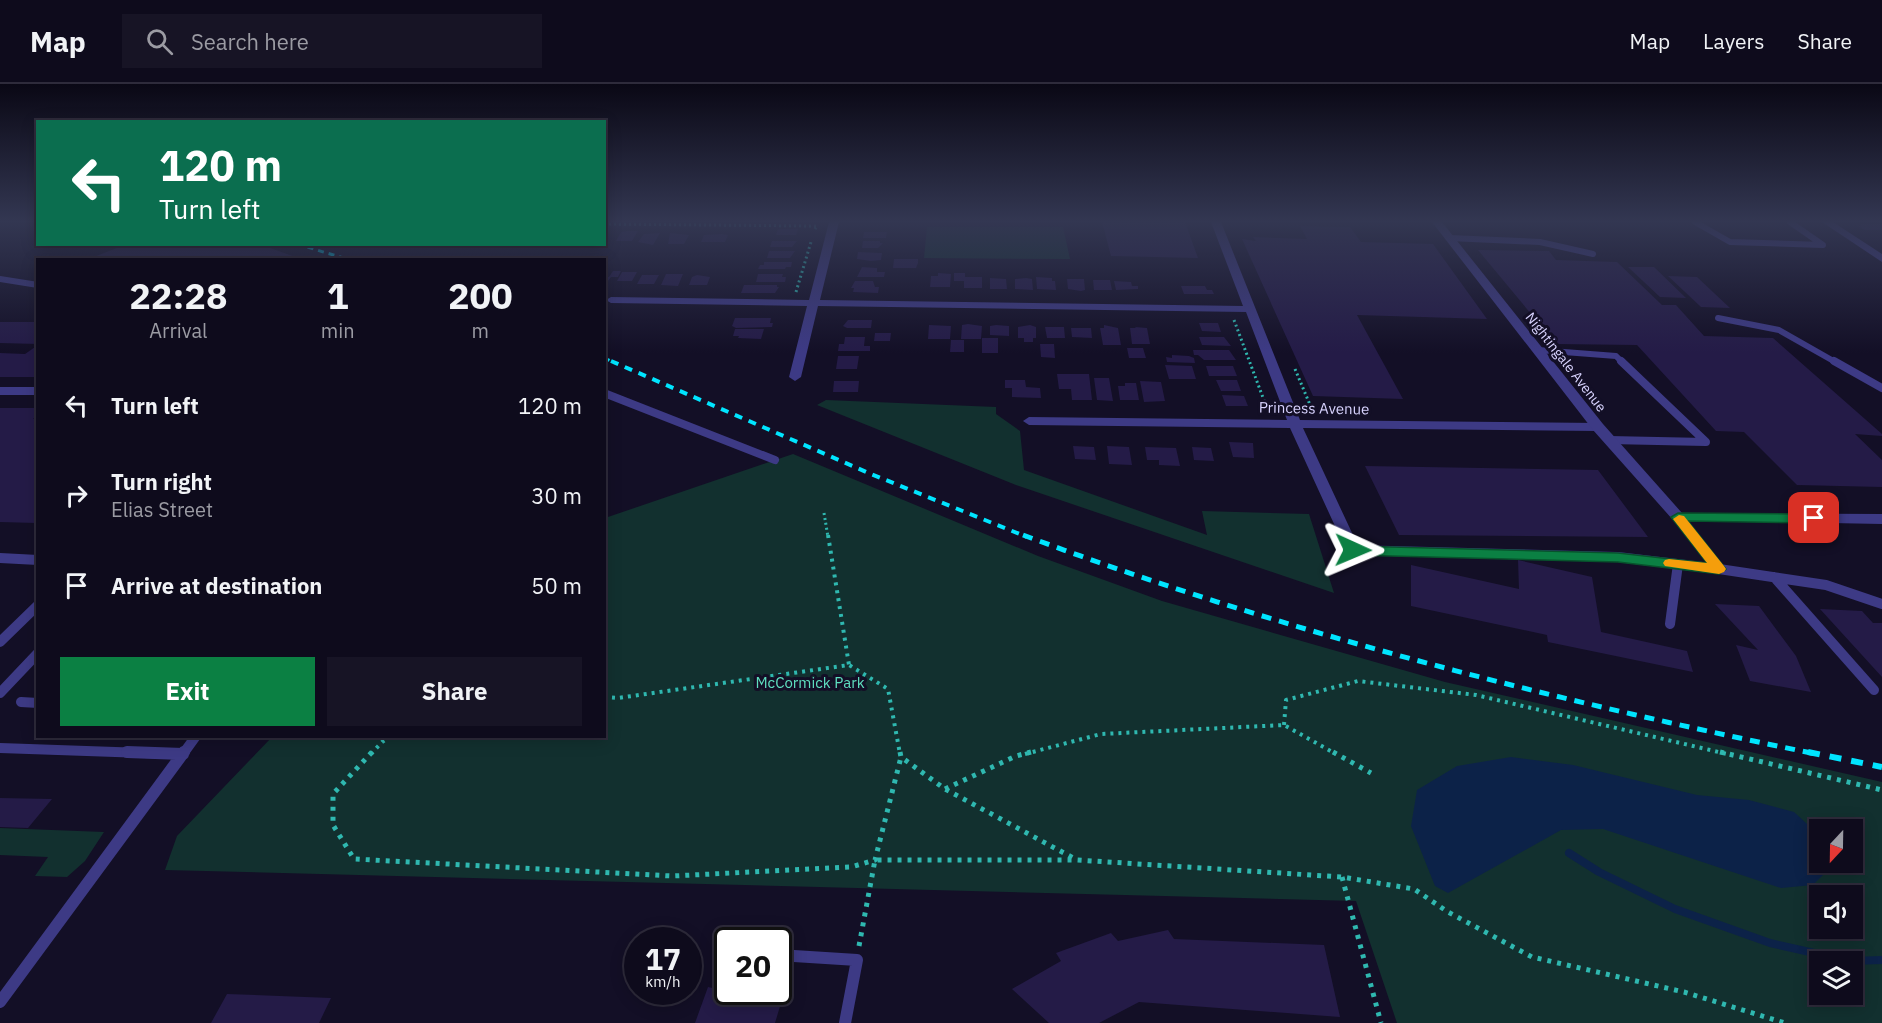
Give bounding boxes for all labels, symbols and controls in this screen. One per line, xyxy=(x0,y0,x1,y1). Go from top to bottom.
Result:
search box xyxy=(122,14,542,68)
text: Map xyxy=(30,23,86,60)
icon: search xyxy=(143,25,176,58)
text: Search here xyxy=(191,27,309,56)
text: Map xyxy=(1630,27,1670,55)
text: Layers xyxy=(1703,27,1765,55)
text: Share xyxy=(1798,27,1852,55)
text: 120 m xyxy=(159,138,282,193)
icon: left xyxy=(60,144,138,222)
text: Turn left xyxy=(159,191,260,226)
text: 22:28 xyxy=(129,272,228,319)
text: 1 xyxy=(327,272,349,319)
text: 200 xyxy=(448,272,513,319)
street label: Nightingale Avenue xyxy=(1522,309,1611,416)
text: Arrival xyxy=(149,317,208,344)
text: min xyxy=(321,317,355,344)
text: m xyxy=(472,317,489,344)
icon: left xyxy=(60,389,93,422)
text: Turn left xyxy=(111,391,199,420)
text: 120 m xyxy=(518,391,582,420)
street label: Princess Avenue xyxy=(1259,398,1369,418)
text: Turn right xyxy=(111,467,212,496)
icon: right xyxy=(60,479,93,512)
text: 30 m xyxy=(531,481,582,510)
pin xyxy=(1788,492,1839,543)
text: Elias Street xyxy=(111,496,213,523)
icon: arrive xyxy=(1797,501,1830,534)
position arrow xyxy=(1321,518,1385,582)
icon: arrive xyxy=(60,569,93,602)
text: Arrive at destination xyxy=(111,571,322,600)
text: 50 m xyxy=(531,571,582,600)
button: Exit xyxy=(60,657,315,726)
button: Share xyxy=(327,657,582,726)
park label: McCormick Park xyxy=(755,673,865,692)
north arrow xyxy=(1809,819,1863,873)
map controls xyxy=(1809,819,1863,1005)
button: sound xyxy=(1809,885,1863,939)
speed limit sign: 20 xyxy=(714,927,792,1005)
text: 17 xyxy=(645,939,681,978)
button: layers xyxy=(1809,951,1863,1005)
text: km/h xyxy=(645,972,681,991)

